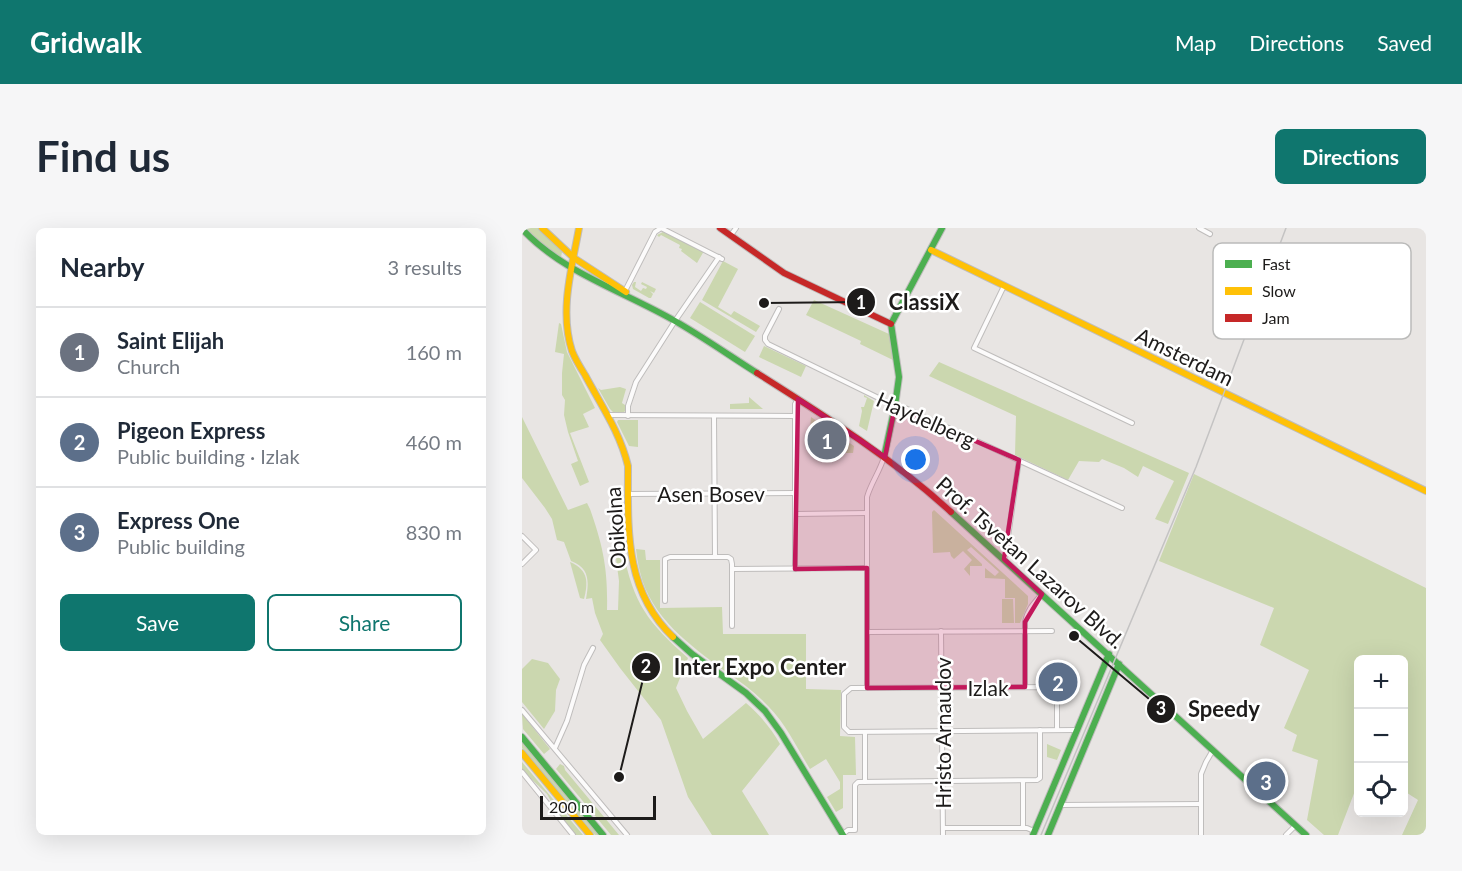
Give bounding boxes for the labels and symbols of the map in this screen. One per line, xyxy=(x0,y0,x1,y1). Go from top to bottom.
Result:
legend xyxy=(1213,243,1411,339)
text: Fast xyxy=(1262,254,1291,273)
text: Slow xyxy=(1262,281,1296,300)
callout: ClassiX xyxy=(846,282,971,322)
text: ClassiX xyxy=(889,288,960,315)
text: 1 xyxy=(856,291,866,313)
text: Jam xyxy=(1262,308,1290,327)
street label: Amsterdam xyxy=(1132,322,1238,390)
street label: Haydelberg xyxy=(873,386,979,452)
pin: 1 xyxy=(808,418,846,462)
your location xyxy=(901,445,930,474)
street label: Prof. Tsvetan Lazarov Blvd. xyxy=(932,471,1130,653)
street label: Asen Bosev xyxy=(657,481,765,506)
street label: Obikolna xyxy=(600,486,630,570)
callout: Inter Expo Center xyxy=(631,647,858,687)
text: Inter Expo Center xyxy=(674,653,847,680)
text: 2 xyxy=(641,655,651,677)
street label: Hristo Arnaudov xyxy=(930,657,955,809)
pin: 2 xyxy=(1038,660,1078,704)
street label: Izlak xyxy=(967,675,1009,700)
callout: Speedy xyxy=(1146,689,1272,729)
text: Speedy xyxy=(1188,695,1260,722)
text: 3 xyxy=(1156,697,1166,719)
pin: 3 xyxy=(1246,758,1286,804)
scale bar xyxy=(540,793,656,820)

